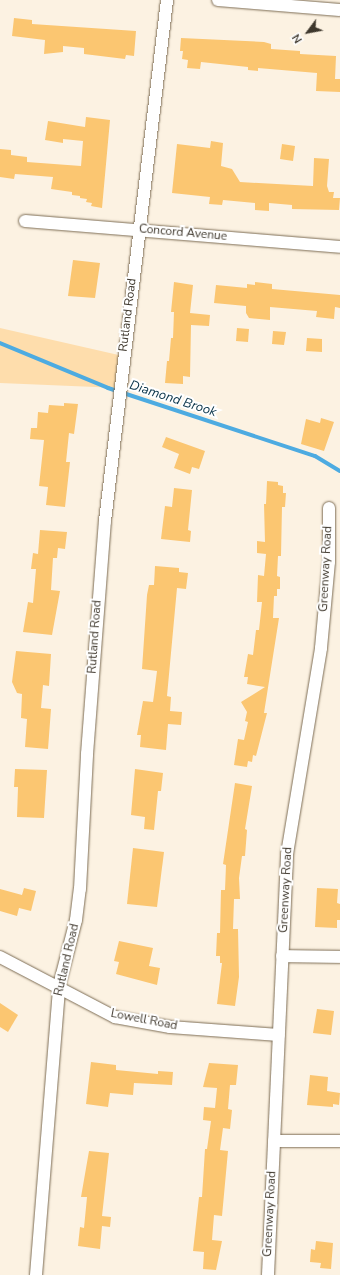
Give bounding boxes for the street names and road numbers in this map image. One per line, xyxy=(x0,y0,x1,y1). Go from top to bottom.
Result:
street label: Concord Avenue xyxy=(138,222,228,244)
street label: Rutland Road xyxy=(116,278,140,352)
street label: Greenway Road xyxy=(317,526,335,612)
street label: Rutland Road xyxy=(85,600,105,674)
street label: Greenway Road xyxy=(277,847,295,933)
street label: Rutland Road xyxy=(52,922,82,998)
street label: Lowell Road xyxy=(109,1006,179,1034)
street label: Greenway Road xyxy=(261,1171,279,1257)

